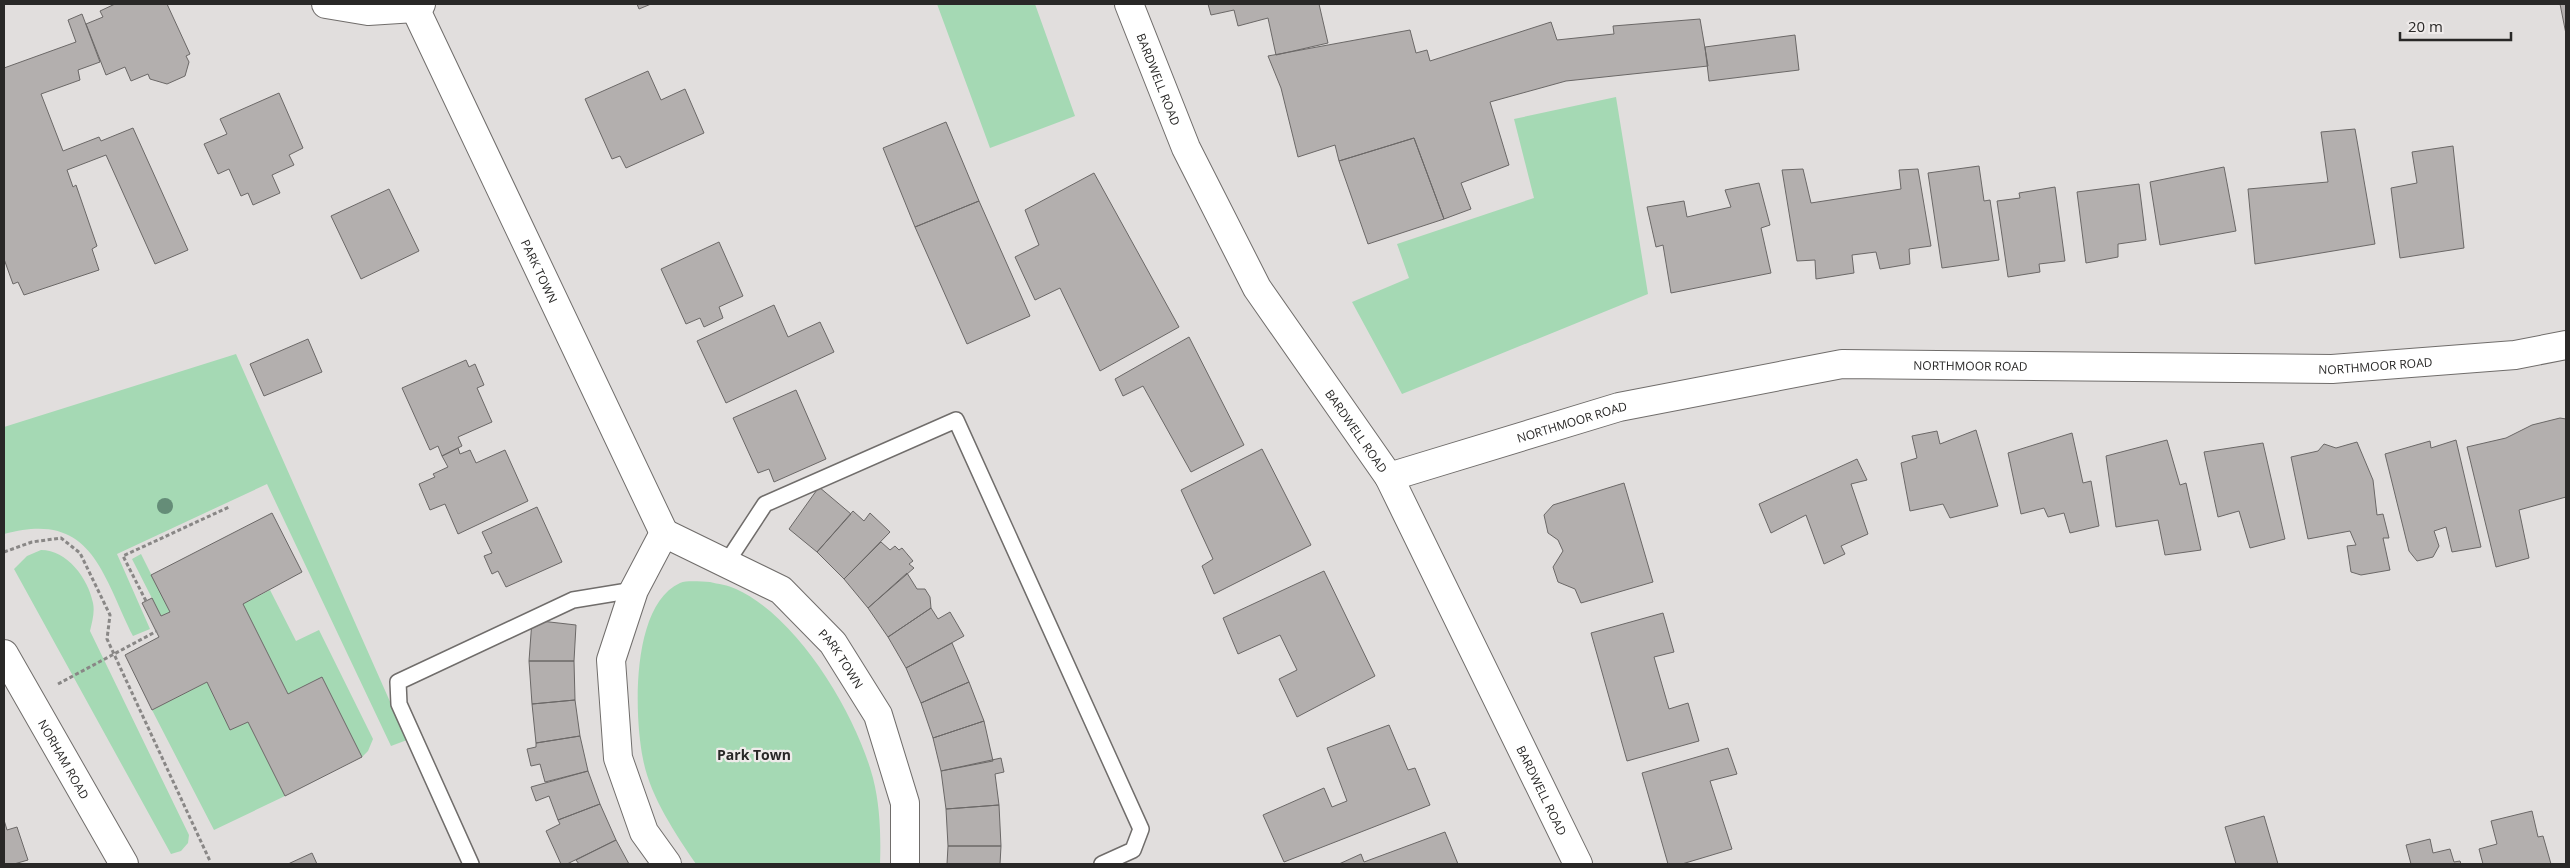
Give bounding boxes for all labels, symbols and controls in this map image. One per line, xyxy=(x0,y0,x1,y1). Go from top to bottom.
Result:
scale bar xyxy=(2400,10,2511,42)
text: 20 m xyxy=(2408,16,2443,36)
street label: BARDWELL ROAD xyxy=(1133,31,1185,128)
street label: PARK TOWN xyxy=(517,236,562,306)
street label: NORTHMOOR ROAD xyxy=(2318,353,2433,378)
street label: NORTHMOOR ROAD xyxy=(1913,356,2028,374)
street label: BARDWELL ROAD xyxy=(1322,386,1392,476)
street label: NORTHMOOR ROAD xyxy=(1515,397,1628,446)
street label: PARK TOWN xyxy=(815,625,868,691)
street label: NORHAM ROAD xyxy=(35,716,94,802)
street label: BARDWELL ROAD xyxy=(1513,743,1571,838)
district label: Park Town xyxy=(717,745,791,764)

